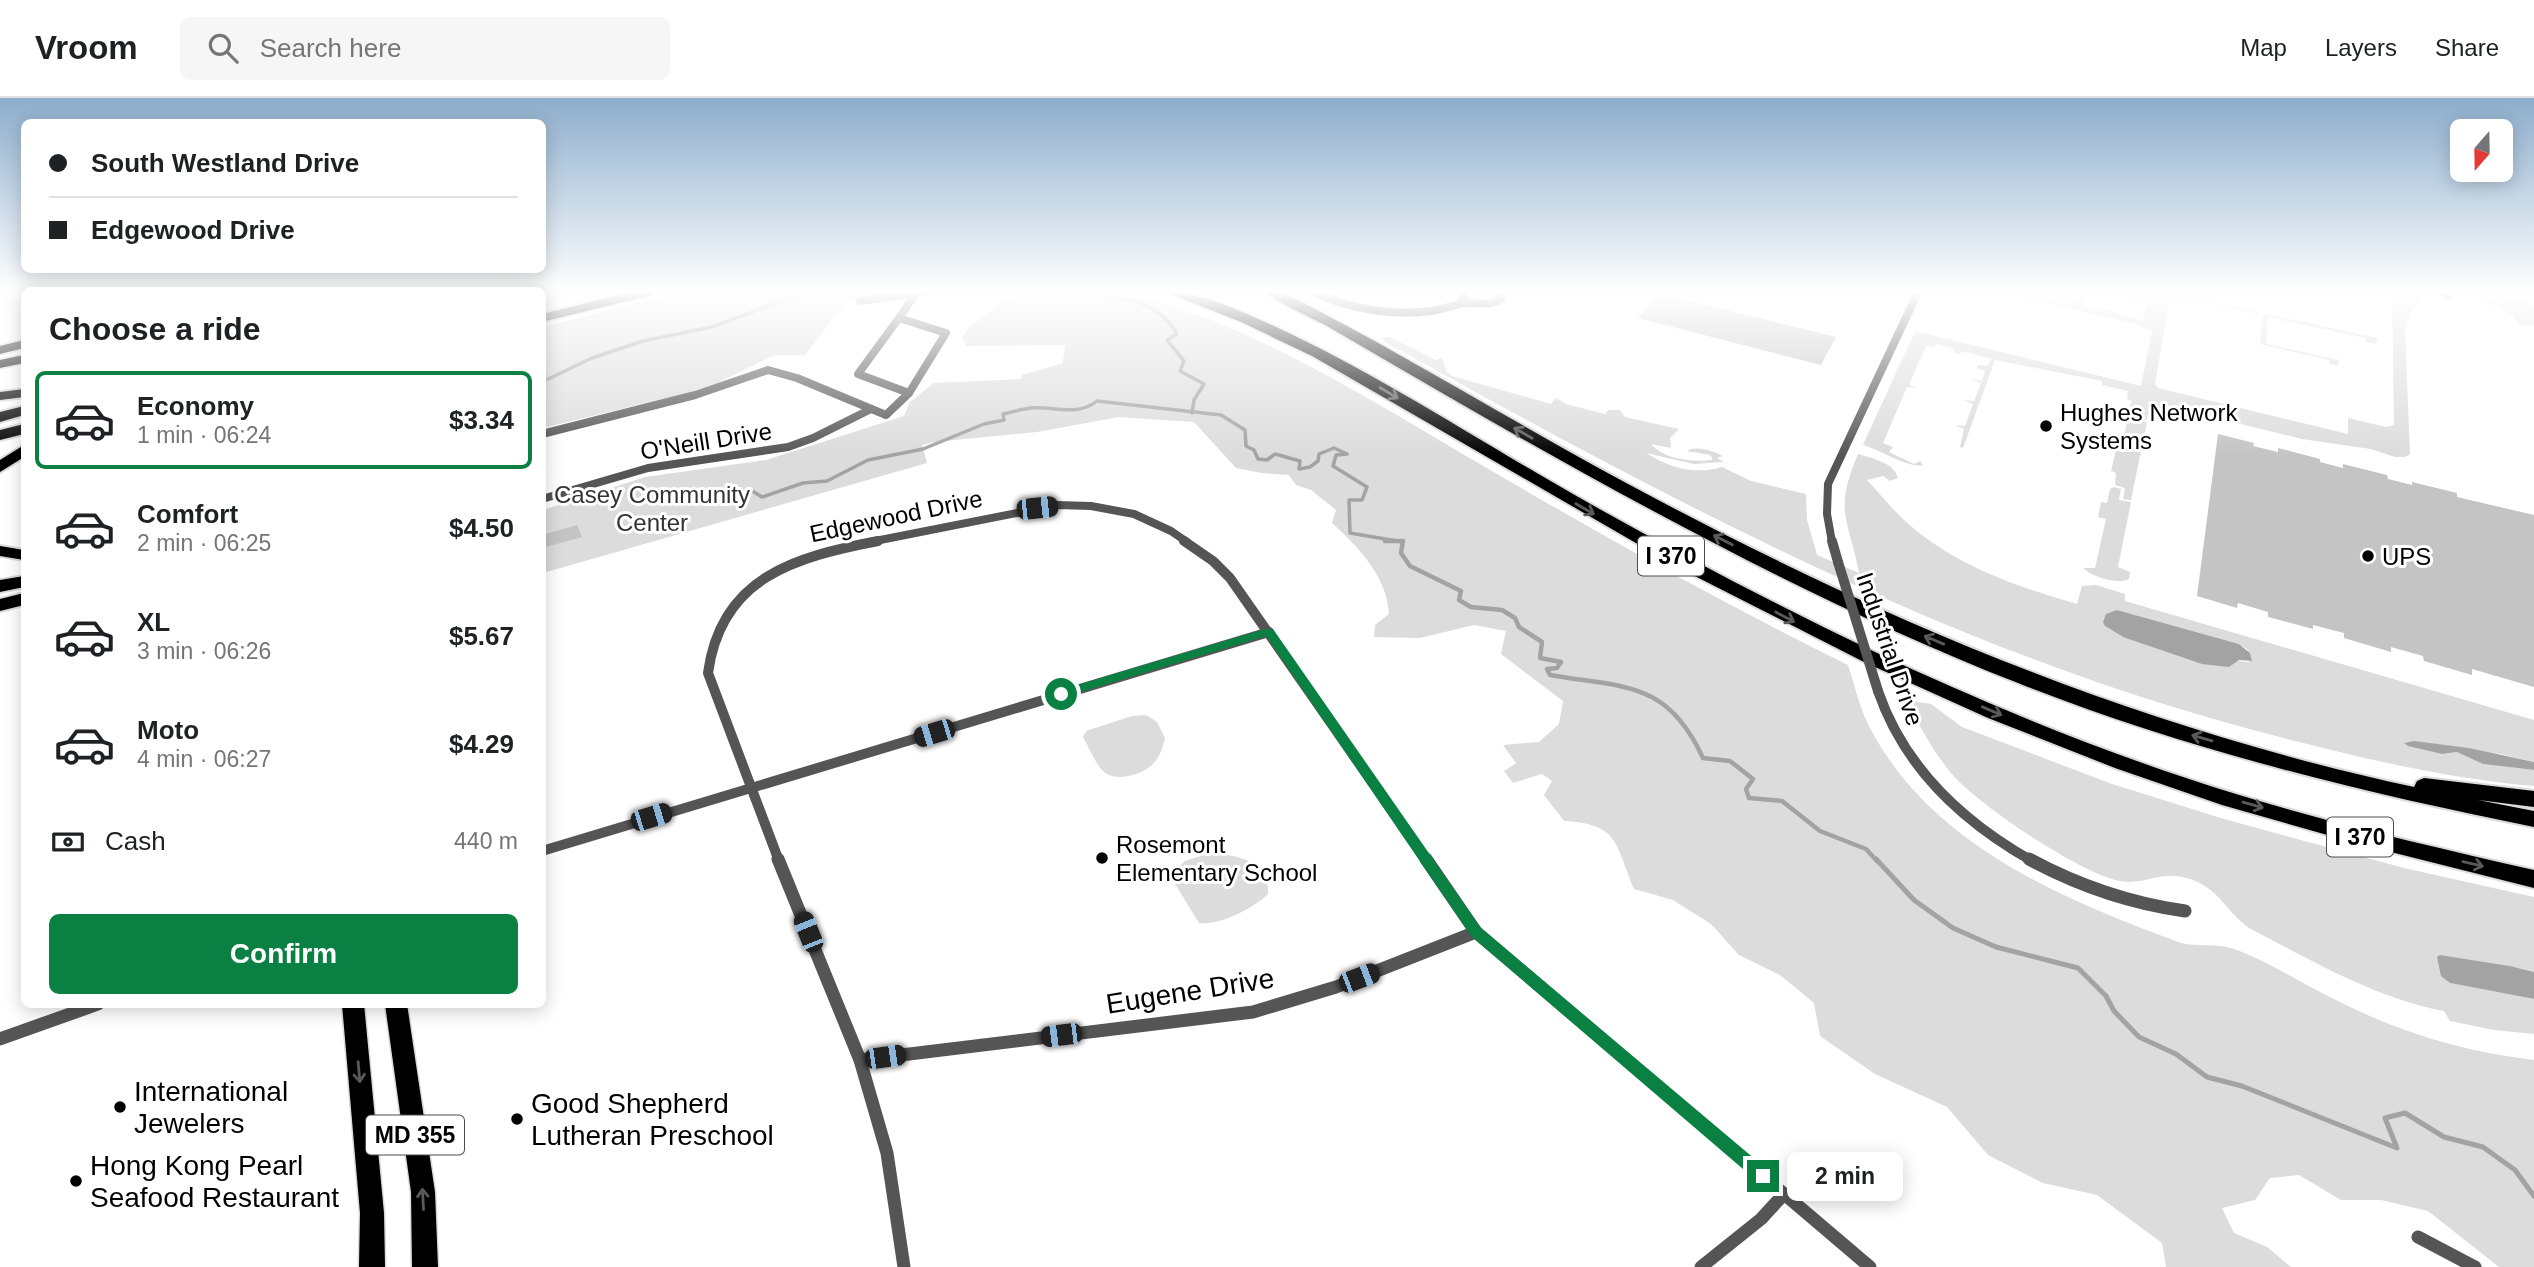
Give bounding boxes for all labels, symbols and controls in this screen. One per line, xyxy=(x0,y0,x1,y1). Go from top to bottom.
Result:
search box xyxy=(180,17,670,80)
text: Vroom xyxy=(35,29,138,66)
icon: search xyxy=(204,29,242,67)
text: Search here xyxy=(260,33,401,63)
text: Map xyxy=(2240,34,2287,61)
text: Layers xyxy=(2325,34,2397,61)
text: Share xyxy=(2435,34,2499,61)
north arrow xyxy=(2450,119,2513,182)
map controls xyxy=(2450,119,2513,182)
text: South Westland Drive xyxy=(91,148,359,178)
text: Edgewood Drive xyxy=(91,215,295,245)
text: Choose a ride xyxy=(49,311,261,347)
one-way arrow xyxy=(1378,386,1398,400)
icon: car xyxy=(53,389,116,452)
text: Economy xyxy=(137,391,254,421)
place label: Hughes Network Systems xyxy=(2060,399,2238,454)
text: $3.34 xyxy=(449,405,514,435)
street label: O'Neill Drive xyxy=(638,417,774,465)
marker: Hughes Network Systems xyxy=(2038,418,2054,434)
text: 1 min · 06:24 xyxy=(137,422,271,448)
one-way arrow xyxy=(1513,426,1533,440)
park label: Casey Community Center xyxy=(554,481,750,536)
street label: Edgewood Drive xyxy=(807,484,985,548)
car xyxy=(1016,495,1059,521)
icon: car xyxy=(53,497,116,560)
text: Comfort xyxy=(137,499,238,529)
one-way arrow xyxy=(1574,502,1594,516)
text: $4.50 xyxy=(449,513,514,543)
text: 2 min · 06:25 xyxy=(137,530,271,556)
one-way arrow xyxy=(1713,533,1734,547)
road number: I 370 xyxy=(1638,536,1704,576)
place label: UPS xyxy=(2382,543,2431,570)
marker: UPS xyxy=(2360,548,2376,564)
street label: Industrial Drive xyxy=(1851,569,1929,729)
icon: car xyxy=(53,605,116,668)
text: XL xyxy=(137,607,170,637)
one-way arrow xyxy=(1774,610,1794,624)
text: $5.67 xyxy=(449,621,514,651)
one-way arrow xyxy=(1924,633,1945,646)
text: 3 min · 06:26 xyxy=(137,638,271,664)
route start xyxy=(1045,678,1077,710)
one-way arrow xyxy=(1980,705,2002,718)
icon: car xyxy=(53,713,116,776)
text: Moto xyxy=(137,715,199,745)
car xyxy=(911,717,958,749)
text: $4.29 xyxy=(449,729,514,759)
one-way arrow xyxy=(2191,731,2213,744)
text: 4 min · 06:27 xyxy=(137,746,271,772)
one-way arrow xyxy=(2242,800,2264,813)
car xyxy=(628,801,675,833)
road number: I 370 xyxy=(2327,818,2393,856)
icon: cash xyxy=(49,823,87,861)
text: Cash xyxy=(105,826,166,856)
text: 440 m xyxy=(454,828,518,854)
place label: Rosemont Elementary School xyxy=(1116,831,1317,886)
marker: Rosemont Elementary School xyxy=(1094,850,1110,866)
one-way arrow xyxy=(2461,858,2484,872)
car xyxy=(791,909,826,955)
button: Confirm xyxy=(49,914,518,994)
car xyxy=(1336,961,1383,995)
street label: Eugene Drive xyxy=(1104,962,1276,1020)
car xyxy=(1039,1022,1084,1048)
car xyxy=(863,1044,908,1070)
one-way arrow xyxy=(353,1061,366,1083)
place label: International Jewelers xyxy=(134,1076,288,1139)
place label: Good Shepherd Lutheran Preschool xyxy=(531,1088,774,1151)
marker: International Jewelers xyxy=(112,1099,128,1115)
marker: Good Shepherd Lutheran Preschool xyxy=(509,1111,525,1127)
road number: MD 355 xyxy=(366,1116,464,1154)
place label: Hong Kong Pearl Seafood Restaurant xyxy=(90,1150,339,1213)
callout: 2 min xyxy=(1788,1152,1903,1200)
route end xyxy=(1747,1160,1779,1192)
text: 2 min xyxy=(1815,1163,1875,1189)
marker: Hong Kong Pearl Seafood Restaurant xyxy=(68,1173,84,1189)
one-way arrow xyxy=(416,1188,429,1211)

